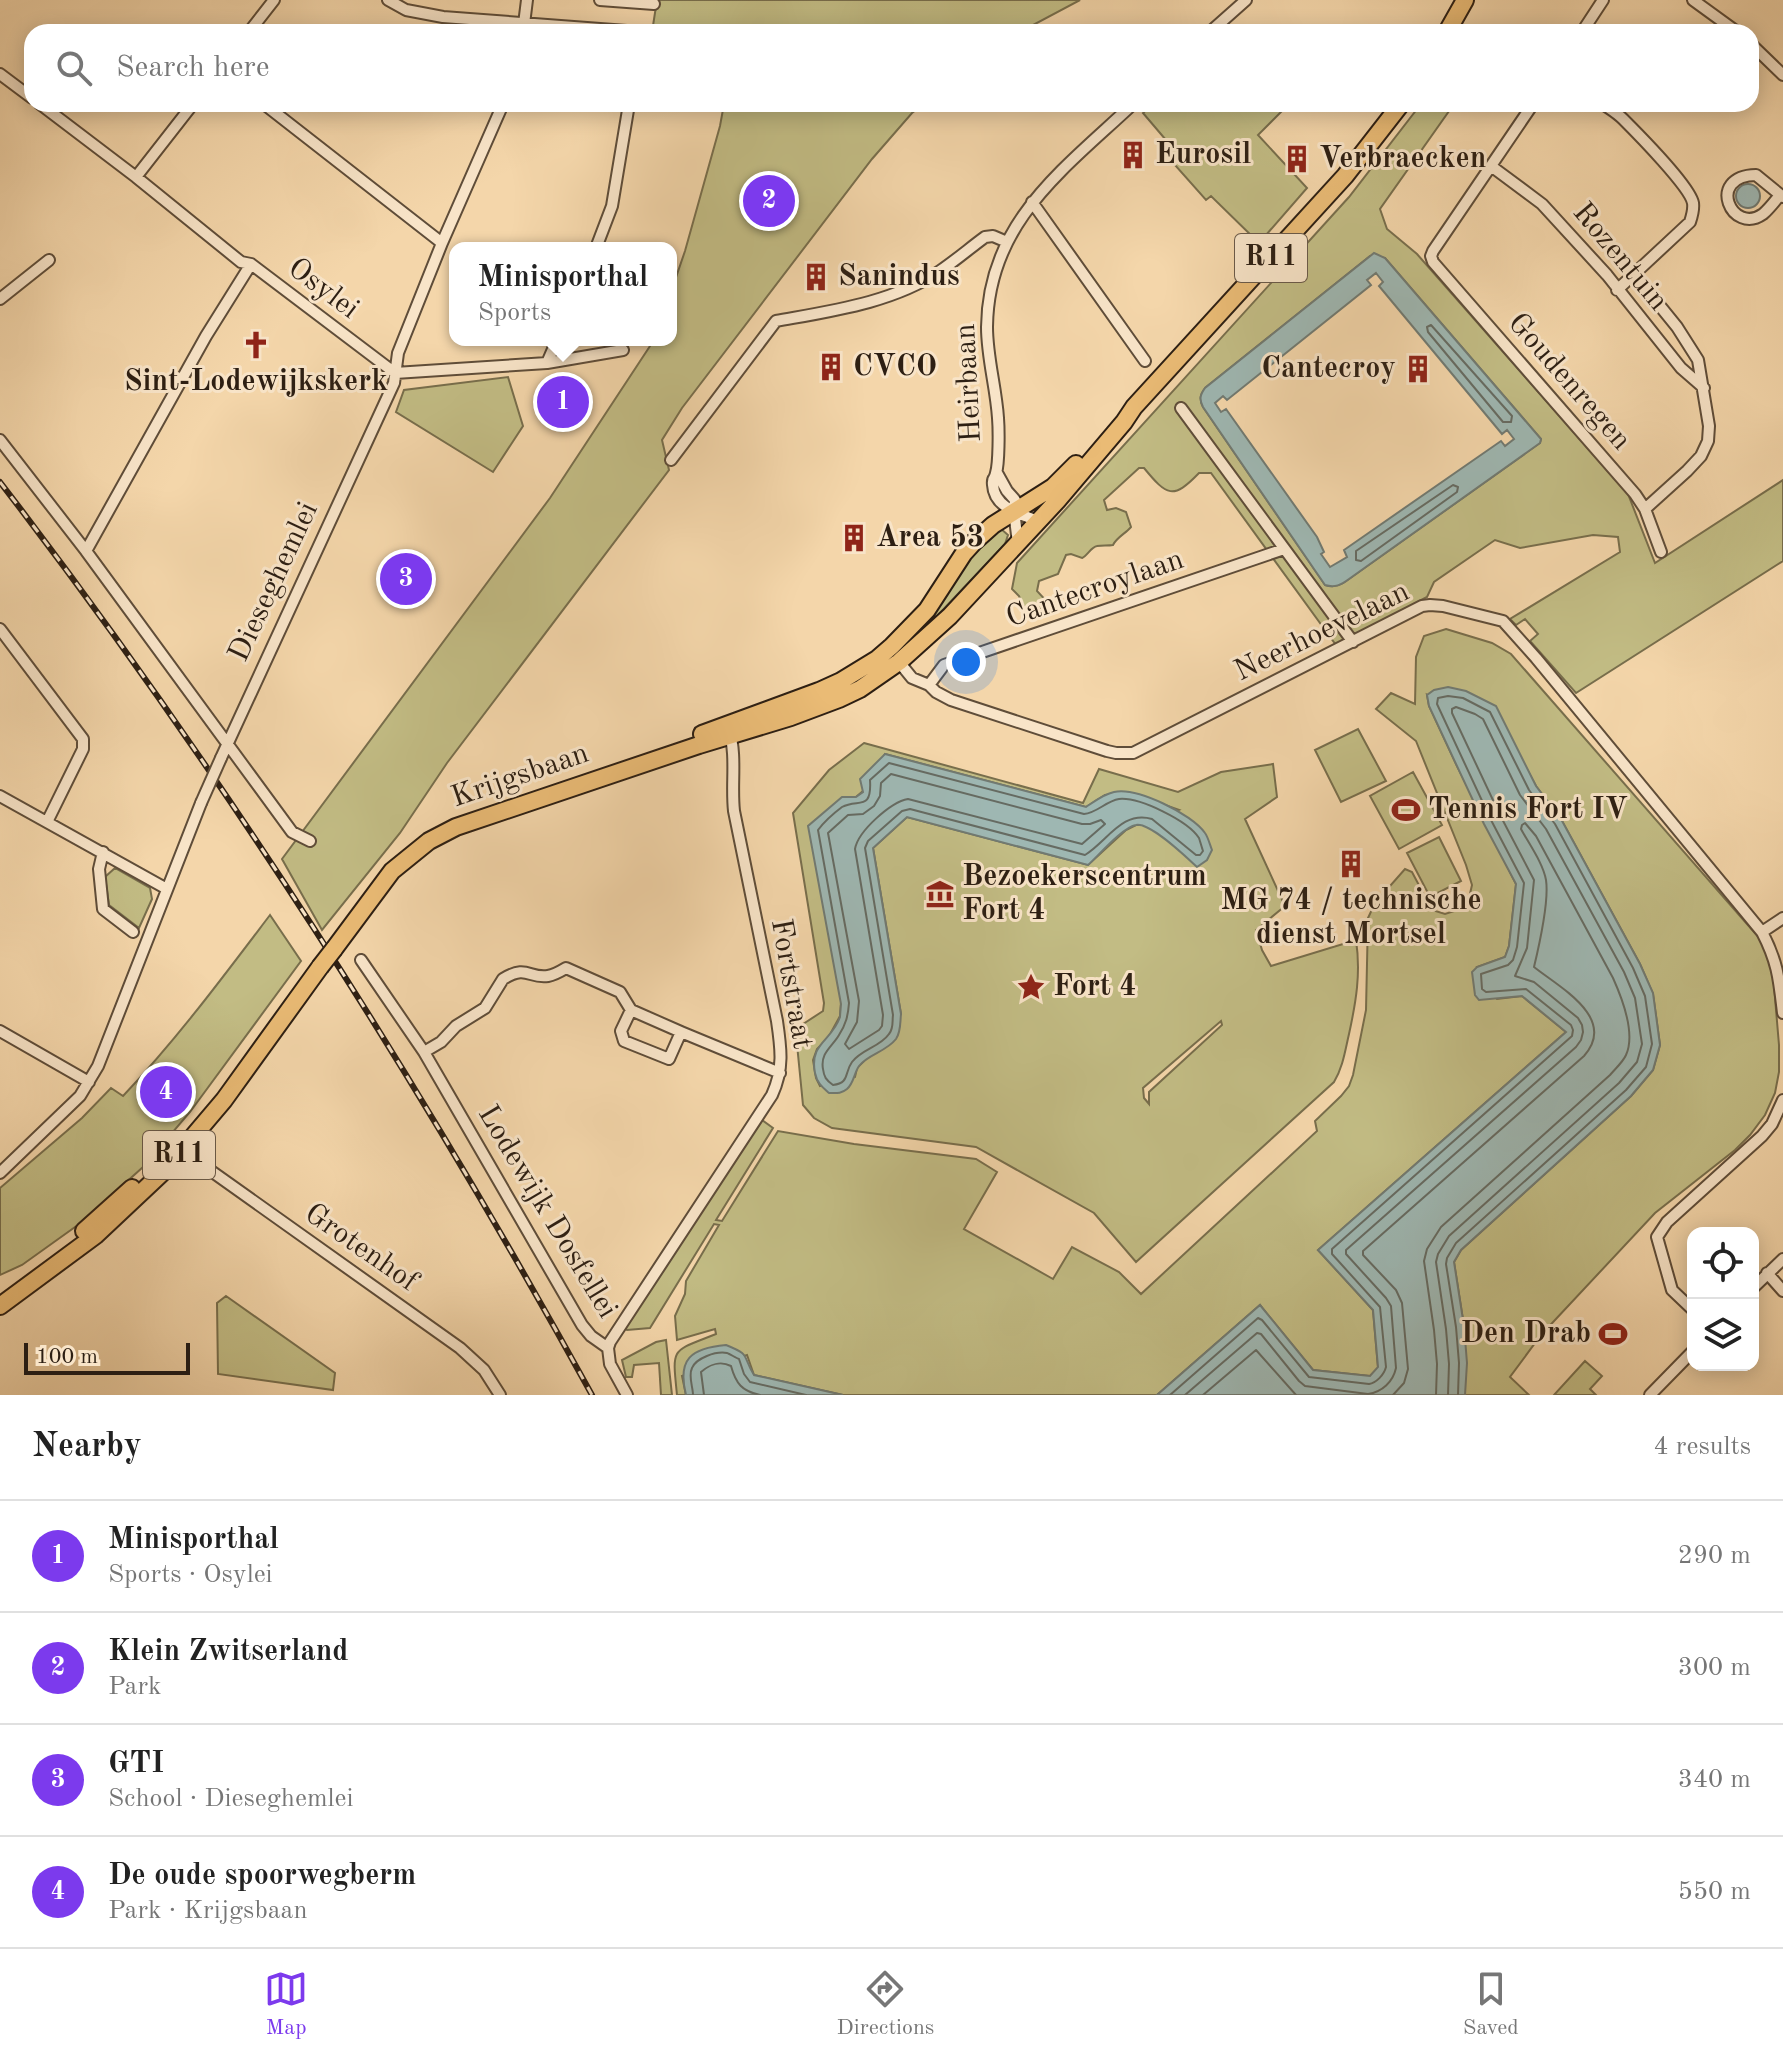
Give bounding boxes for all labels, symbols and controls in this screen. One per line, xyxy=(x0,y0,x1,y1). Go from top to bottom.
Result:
search box xyxy=(24,24,1759,112)
icon: search xyxy=(52,46,96,90)
text: Search here xyxy=(116,53,270,83)
building icon: Eurosil xyxy=(1118,140,1148,170)
place label: Eurosil xyxy=(1155,140,1251,170)
building icon: Verbraecken xyxy=(1282,144,1312,174)
place label: Verbraecken xyxy=(1319,144,1486,174)
pin: 2 xyxy=(743,171,795,231)
street label: Rozentuin xyxy=(1567,197,1673,317)
road number: R11 xyxy=(1235,234,1307,282)
popup xyxy=(449,242,677,346)
street label: Osylei xyxy=(282,253,364,325)
building icon: Sanindus xyxy=(801,262,831,292)
place label: Sanindus xyxy=(838,262,960,292)
text: Minisporthal xyxy=(478,263,648,293)
text: Sports xyxy=(478,300,551,326)
street label: Goudenregen xyxy=(1502,308,1636,456)
street label: Heirbaan xyxy=(951,323,987,443)
church icon: Sint-Lodewijkskerk xyxy=(241,330,271,360)
building icon: CVCO xyxy=(816,352,846,382)
place label: CVCO xyxy=(853,352,937,382)
place label: Cantecroy xyxy=(1261,354,1396,384)
building icon: Cantecroy xyxy=(1403,354,1433,384)
place label: Sint-Lodewijkskerk xyxy=(124,367,388,397)
pin: 1 xyxy=(537,372,589,432)
street label: Dieseghemlei xyxy=(224,498,324,666)
building icon: Area 53 xyxy=(839,523,869,553)
place label: Area 53 xyxy=(876,523,984,553)
street label: Cantecroylaan xyxy=(1002,545,1188,633)
pin: 3 xyxy=(380,549,432,609)
street label: Neerhoevelaan xyxy=(1230,577,1414,687)
your location xyxy=(946,642,986,682)
street label: Krijgsbaan xyxy=(447,739,593,813)
sports icon: Tennis Fort IV xyxy=(1391,795,1421,825)
place label: Tennis Fort IV xyxy=(1428,795,1628,825)
building icon: MG 74 / technische dienst Mortsel xyxy=(1336,849,1366,879)
place label: Bezoekerscentrum Fort 4 xyxy=(962,862,1207,926)
museum icon: Bezoekerscentrum Fort 4 xyxy=(925,879,955,909)
place label: MG 74 / technische dienst Mortsel xyxy=(1220,886,1482,950)
street label: Fortstraat xyxy=(765,917,817,1051)
place icon: Fort 4 xyxy=(1016,972,1046,1002)
place label: Fort 4 xyxy=(1053,972,1137,1002)
pin: 4 xyxy=(140,1062,192,1122)
street label: Lodewijk Dosfellei xyxy=(472,1100,622,1324)
road number: R11 xyxy=(143,1131,215,1179)
street label: Grotenhof xyxy=(299,1198,424,1298)
map controls xyxy=(1687,1227,1759,1371)
button: locate xyxy=(1687,1227,1759,1299)
button: layers xyxy=(1687,1299,1759,1371)
place label: Den Drab xyxy=(1461,1319,1591,1349)
sports icon: Den Drab xyxy=(1598,1319,1628,1349)
scale bar xyxy=(24,1339,190,1375)
text: 100 m xyxy=(36,1346,98,1368)
text: Nearby xyxy=(32,1430,142,1464)
text: 4 results xyxy=(1653,1434,1751,1460)
text: Minisporthal xyxy=(108,1525,279,1555)
text: 1 xyxy=(50,1543,66,1569)
text: 290 m xyxy=(1678,1543,1751,1569)
text: Sports · Osylei xyxy=(108,1562,273,1588)
text: Klein Zwitserland xyxy=(108,1637,348,1667)
text: 2 xyxy=(50,1655,66,1681)
text: 300 m xyxy=(1678,1655,1751,1681)
text: Park xyxy=(108,1674,162,1700)
text: GTI xyxy=(108,1749,164,1779)
text: 3 xyxy=(50,1767,66,1793)
text: 340 m xyxy=(1678,1767,1751,1793)
text: School · Dieseghemlei xyxy=(108,1786,354,1812)
text: De oude spoorwegberm xyxy=(108,1861,416,1891)
text: 4 xyxy=(50,1879,66,1905)
text: 550 m xyxy=(1678,1879,1751,1905)
text: Park · Krijgsbaan xyxy=(108,1898,307,1924)
tab: Map xyxy=(264,1967,308,2042)
tab: Directions xyxy=(837,1967,934,2042)
tab: Saved xyxy=(1463,1967,1519,2042)

